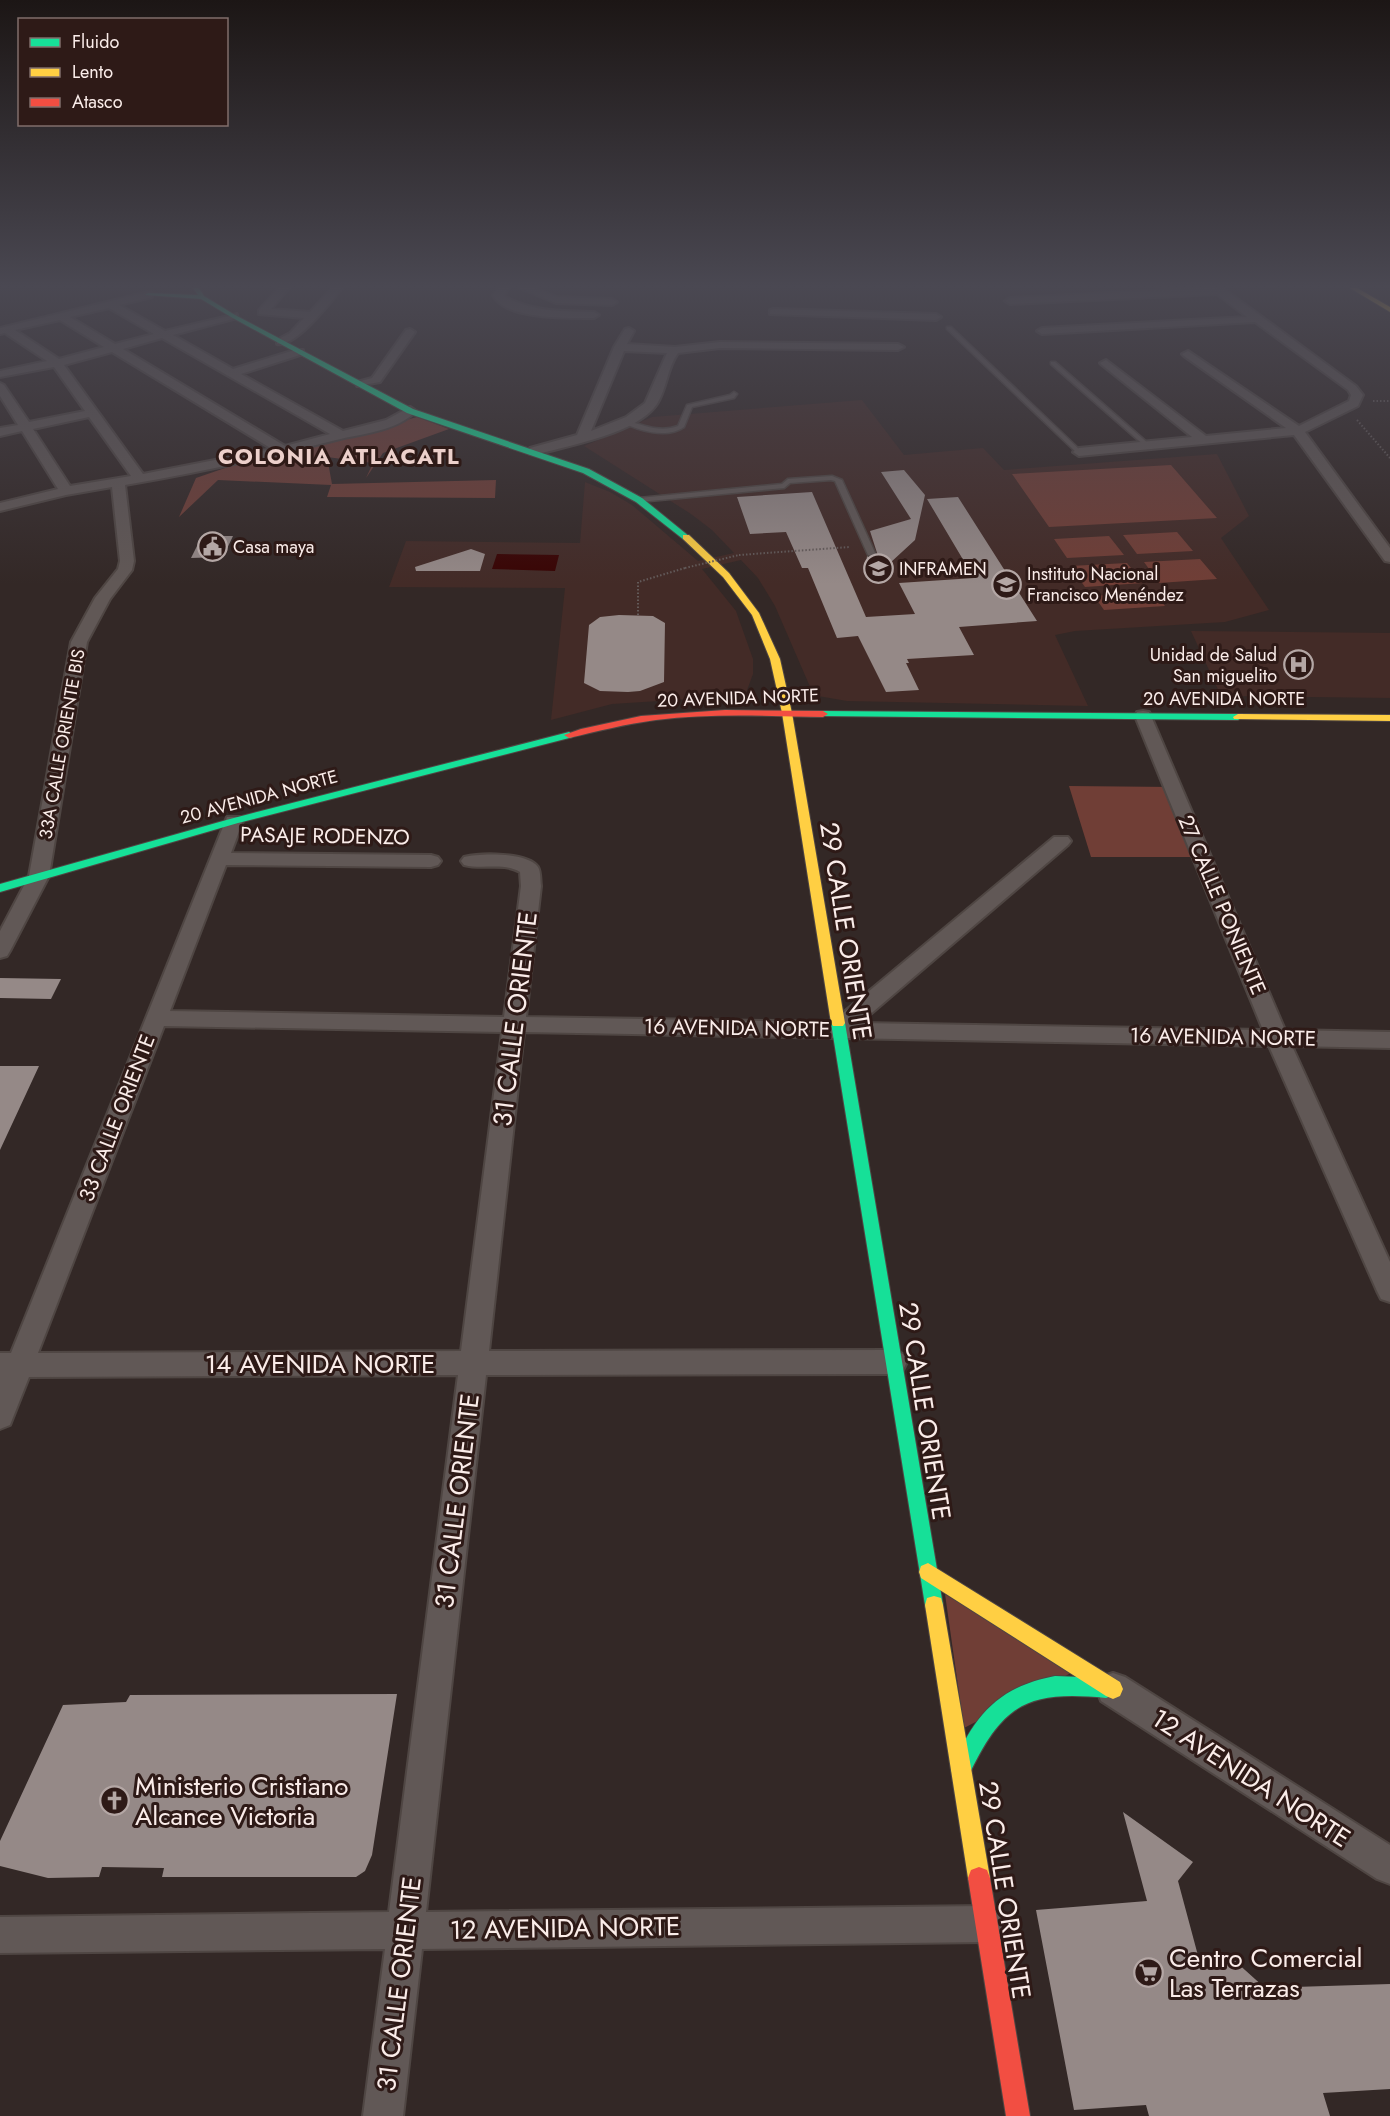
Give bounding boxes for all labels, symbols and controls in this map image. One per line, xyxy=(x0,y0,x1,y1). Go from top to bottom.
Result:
legend xyxy=(18,18,228,126)
text: Fluido xyxy=(72,29,120,55)
text: Lento xyxy=(72,59,113,85)
text: Atasco xyxy=(72,89,123,115)
district label: COLONIA ATLACATL xyxy=(218,440,460,472)
public building icon: Casa maya xyxy=(196,531,228,563)
place label: Casa maya xyxy=(233,534,315,560)
school or university icon: INFRAMEN xyxy=(862,553,894,585)
place label: INFRAMEN xyxy=(899,556,987,582)
place label: Instituto Nacional Francisco Menéndez xyxy=(1027,561,1185,608)
school or university icon: Instituto Nacional Francisco Menéndez xyxy=(990,568,1022,600)
place label: Unidad de Salud San miguelito xyxy=(1150,642,1277,689)
street label: 33A CALLE ORIENTE BIS xyxy=(32,647,92,841)
hospital icon: Unidad de Salud San miguelito xyxy=(1282,649,1314,681)
street label: 20 AVENIDA NORTE xyxy=(657,682,819,714)
street label: 20 AVENIDA NORTE xyxy=(1143,686,1305,712)
street label: 20 AVENIDA NORTE xyxy=(177,763,341,831)
street label: 27 CALLE PONIENTE xyxy=(1171,810,1273,1000)
street label: 29 CALLE ORIENTE xyxy=(810,819,882,1043)
street label: PASAJE RODENZO xyxy=(240,820,410,852)
street label: 31 CALLE ORIENTE xyxy=(483,909,547,1129)
street label: 16 AVENIDA NORTE xyxy=(644,1011,830,1045)
street label: 16 AVENIDA NORTE xyxy=(1130,1020,1316,1054)
street label: 33 CALLE ORIENTE xyxy=(71,1030,163,1206)
street label: 29 CALLE ORIENTE xyxy=(889,1299,961,1523)
street label: 14 AVENIDA NORTE xyxy=(205,1345,435,1383)
street label: 31 CALLE ORIENTE xyxy=(425,1391,489,1611)
street label: 12 AVENIDA NORTE xyxy=(1144,1699,1358,1857)
place label: Ministerio Cristiano Alcance Victoria xyxy=(135,1767,348,1835)
street label: 29 CALLE ORIENTE xyxy=(969,1778,1041,2002)
church icon: Ministerio Cristiano Alcance Victoria xyxy=(98,1785,130,1817)
street label: 31 CALLE ORIENTE xyxy=(367,1874,431,2094)
street label: 12 AVENIDA NORTE xyxy=(450,1907,680,1949)
place label: Centro Comercial Las Terrazas xyxy=(1169,1939,1363,2007)
supermarket icon: Centro Comercial Las Terrazas xyxy=(1132,1957,1164,1989)

